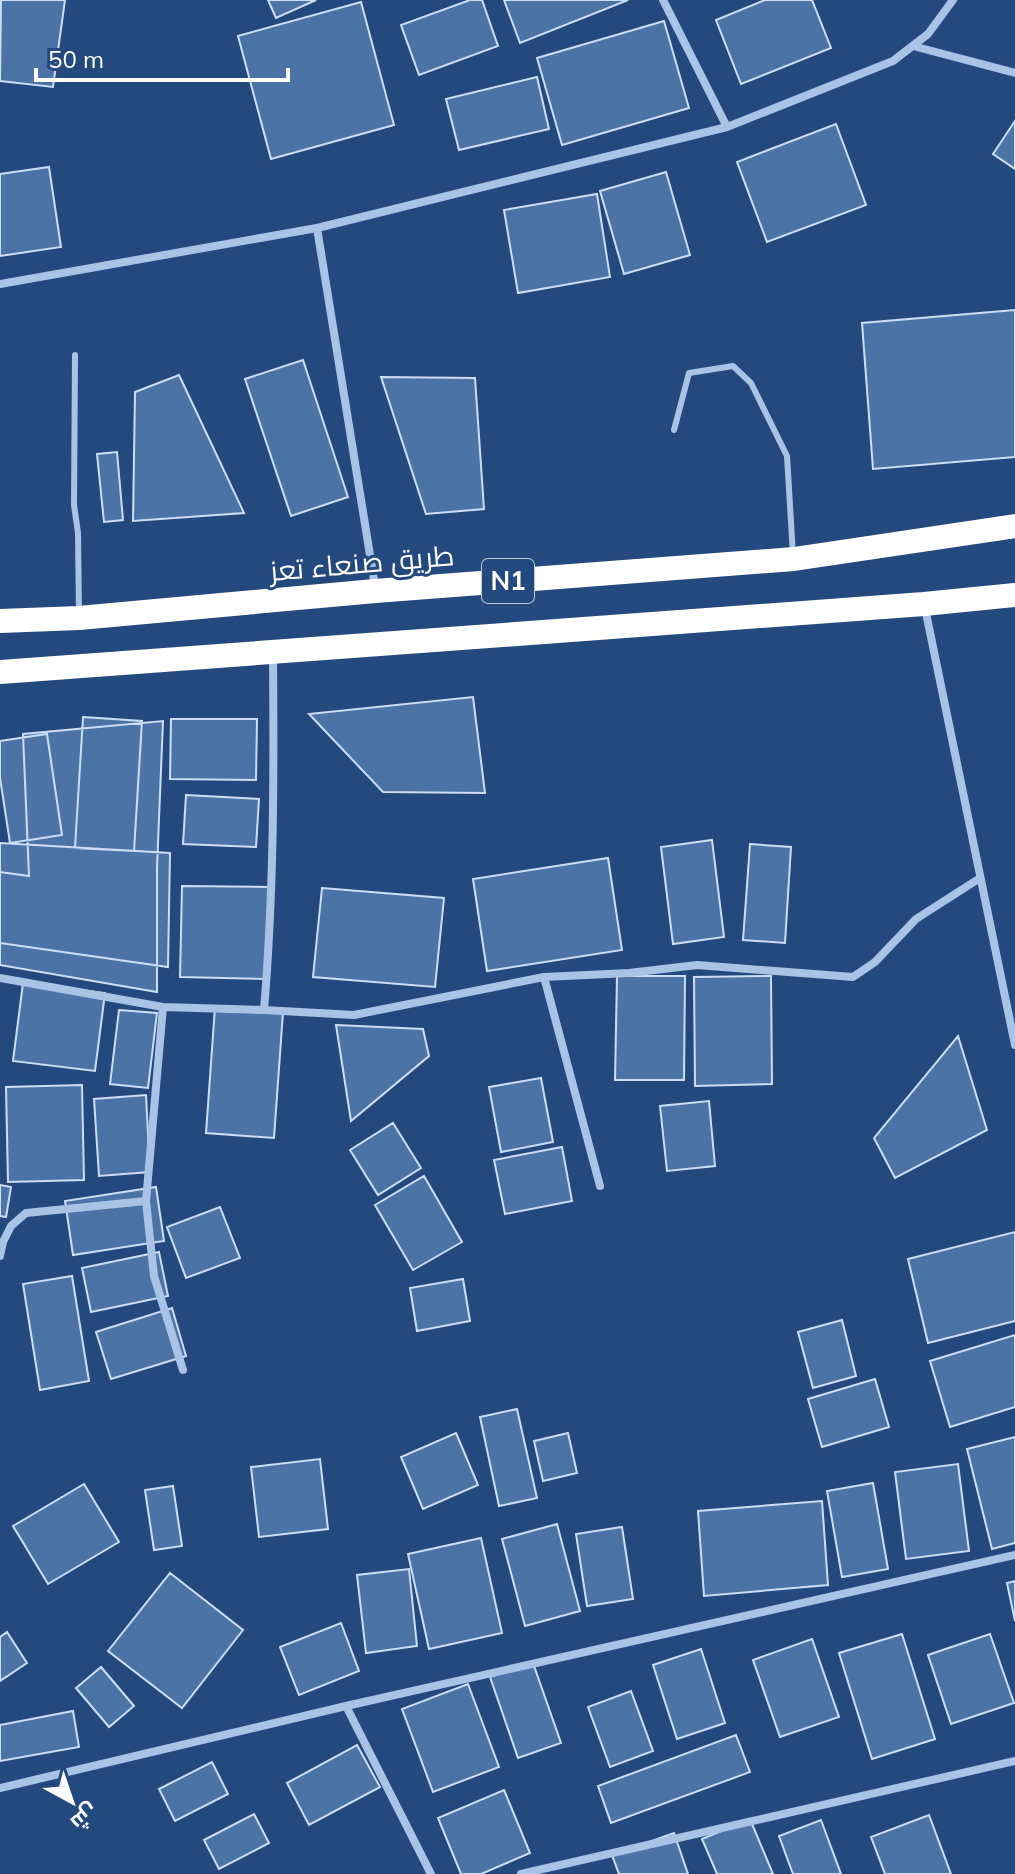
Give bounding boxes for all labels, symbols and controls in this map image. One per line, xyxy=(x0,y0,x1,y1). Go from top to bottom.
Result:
scale bar xyxy=(36,32,288,82)
text: 50 m xyxy=(48,44,104,74)
street label: طريق صنعاء تعز xyxy=(266,537,456,588)
road number: N1 xyxy=(482,559,534,603)
north arrow xyxy=(32,1762,112,1842)
text: ش xyxy=(65,1798,105,1837)

